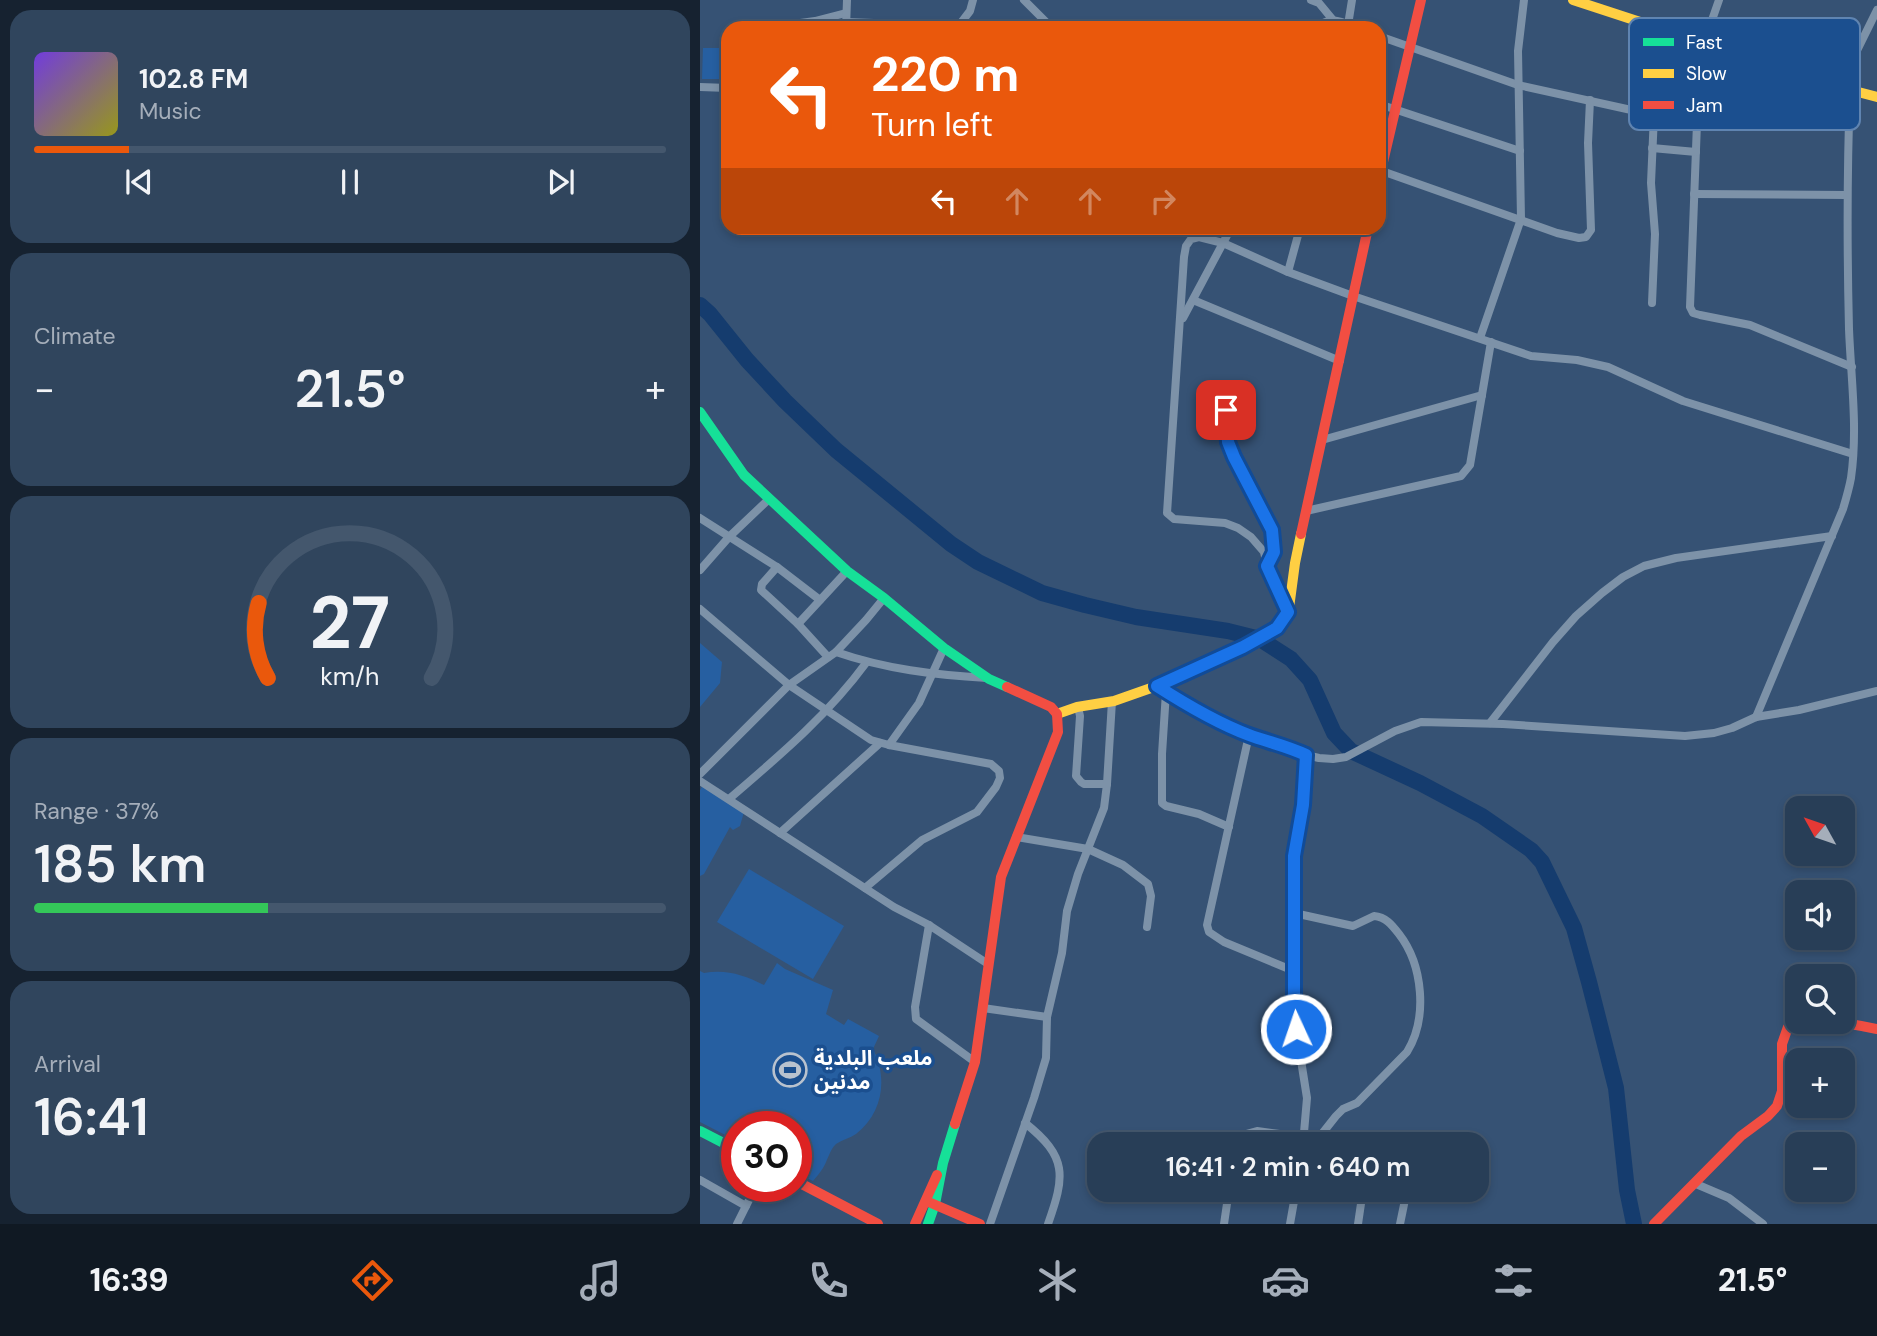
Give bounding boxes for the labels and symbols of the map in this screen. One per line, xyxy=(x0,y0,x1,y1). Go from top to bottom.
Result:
legend xyxy=(1629,18,1860,130)
text: Fast xyxy=(1686,30,1722,55)
text: Slow xyxy=(1686,61,1727,86)
text: Jam xyxy=(1686,93,1723,118)
pin xyxy=(1196,380,1256,440)
north arrow xyxy=(1785,796,1855,866)
position arrow xyxy=(1259,992,1333,1066)
place label: ملعب البلدية مدنين xyxy=(814,1044,932,1096)
sports icon: ملعب البلدية مدنين xyxy=(771,1051,809,1089)
speed limit sign: 30 xyxy=(721,1111,812,1202)

